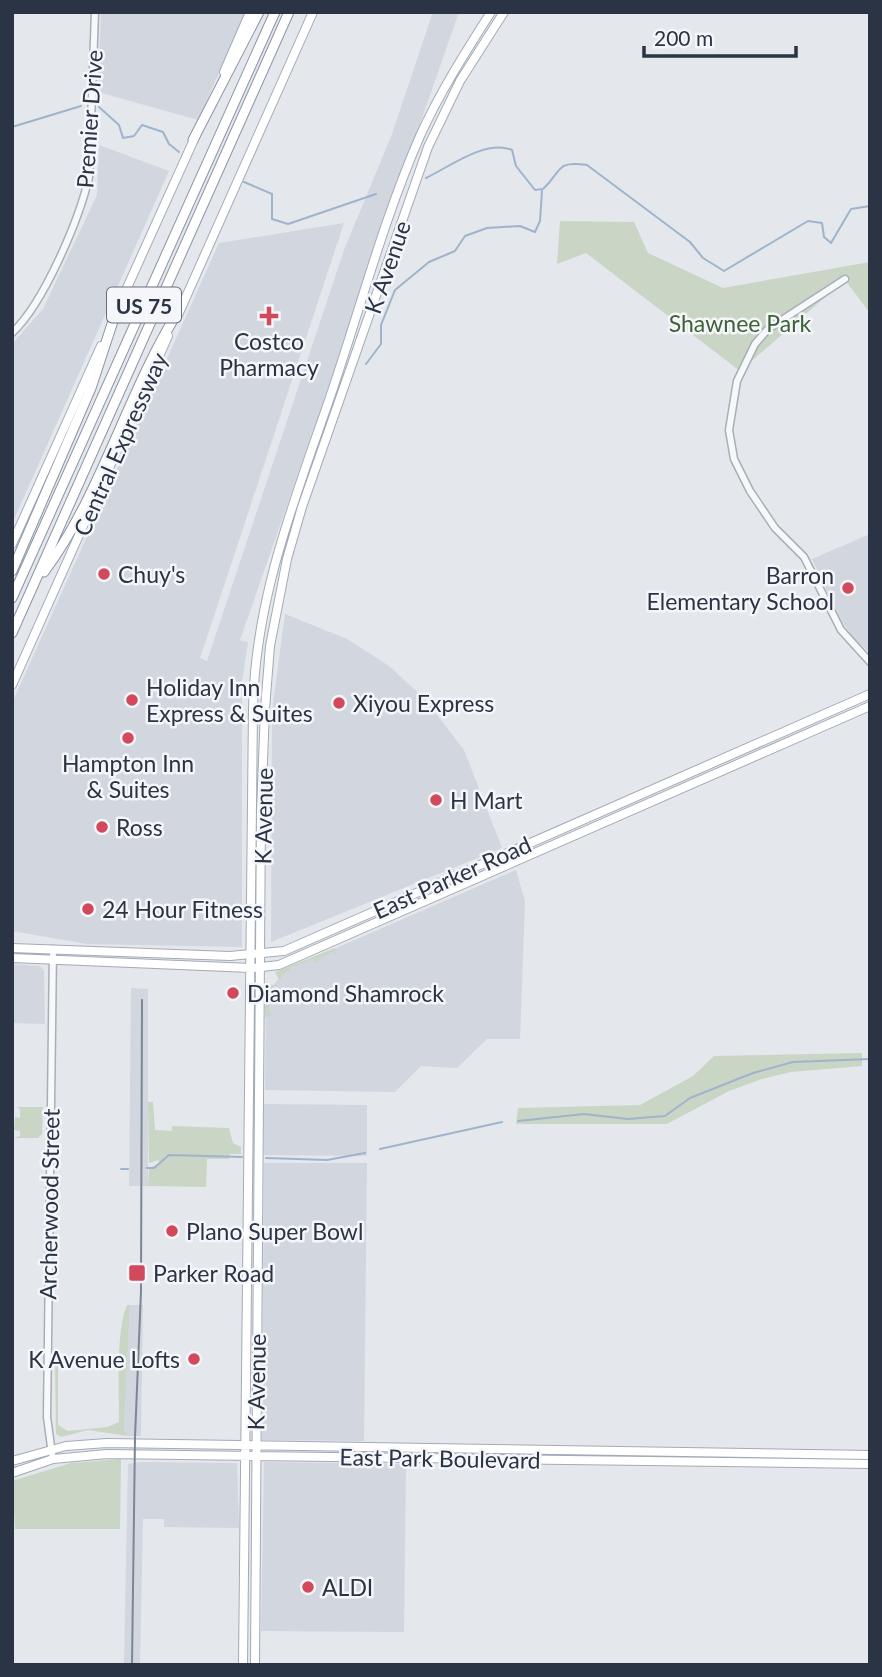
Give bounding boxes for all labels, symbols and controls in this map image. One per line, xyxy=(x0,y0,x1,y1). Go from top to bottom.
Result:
scale bar xyxy=(644,14,796,58)
text: 200 m xyxy=(654,25,713,50)
street label: Premier Drive xyxy=(70,49,108,189)
street label: K Avenue xyxy=(358,217,416,317)
road number: US 75 xyxy=(107,288,181,322)
marker: Costco Pharmacy xyxy=(261,308,277,324)
park label: Shawnee Park xyxy=(669,309,812,337)
place label: Costco Pharmacy xyxy=(219,327,319,381)
street label: Central Expressway xyxy=(67,348,173,540)
place label: Chuy's xyxy=(118,560,185,588)
place label: Barron Elementary School xyxy=(647,561,834,615)
marker: Chuy's xyxy=(96,566,112,582)
marker: Barron Elementary School xyxy=(840,580,856,596)
place label: Holiday Inn Express & Suites xyxy=(146,673,313,727)
place label: Xiyou Express xyxy=(353,689,494,717)
marker: Holiday Inn Express & Suites xyxy=(124,692,140,708)
marker: Xiyou Express xyxy=(331,695,347,711)
marker: Hampton Inn & Suites xyxy=(120,730,136,746)
place label: Hampton Inn & Suites xyxy=(62,749,194,803)
street label: K Avenue xyxy=(248,768,278,864)
place label: H Mart xyxy=(450,786,523,814)
marker: H Mart xyxy=(428,792,444,808)
place label: Ross xyxy=(116,813,163,841)
marker: Ross xyxy=(94,819,110,835)
street label: East Parker Road xyxy=(369,830,535,924)
place label: 24 Hour Fitness xyxy=(102,895,263,923)
marker: 24 Hour Fitness xyxy=(80,901,96,917)
place label: Diamond Shamrock xyxy=(247,979,444,1007)
marker: Diamond Shamrock xyxy=(225,985,241,1001)
street label: Archerwood Street xyxy=(33,1107,65,1300)
place label: Plano Super Bowl xyxy=(186,1217,363,1245)
marker: Plano Super Bowl xyxy=(164,1223,180,1239)
place label: Parker Road xyxy=(153,1259,274,1287)
marker: Parker Road xyxy=(127,1263,147,1283)
street label: K Avenue xyxy=(241,1334,271,1430)
place label: K Avenue Lofts xyxy=(28,1345,180,1373)
marker: K Avenue Lofts xyxy=(186,1351,202,1367)
street label: East Park Boulevard xyxy=(339,1442,541,1474)
place label: ALDI xyxy=(322,1573,373,1601)
marker: ALDI xyxy=(300,1579,316,1595)

